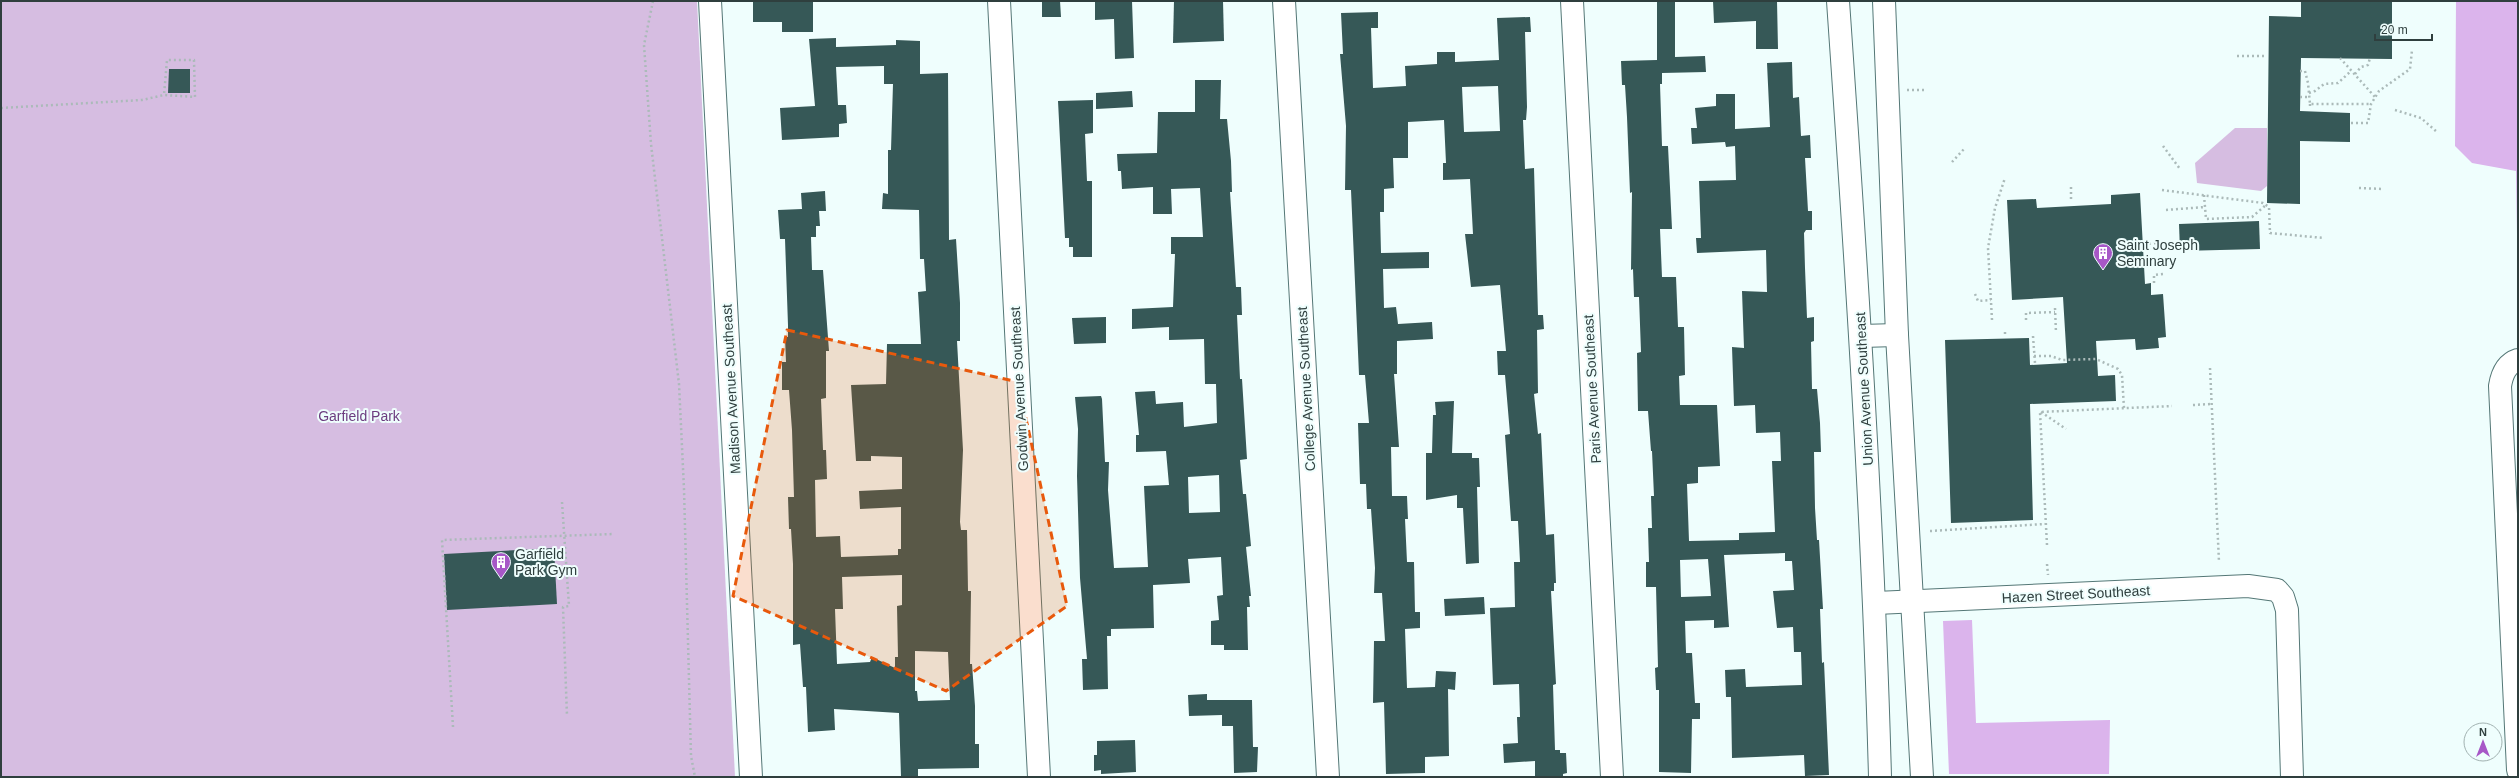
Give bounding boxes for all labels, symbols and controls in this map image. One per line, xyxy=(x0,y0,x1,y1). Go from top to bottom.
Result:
scale bar xyxy=(2375,16,2432,42)
text: 20 m xyxy=(2381,23,2408,37)
place label: Saint Joseph Seminary xyxy=(2117,237,2198,269)
building icon: Saint Joseph Seminary xyxy=(2092,242,2114,270)
street label: Madison Avenue Southeast xyxy=(719,303,743,474)
street label: Godwin Avenue Southeast xyxy=(1007,306,1031,472)
street label: College Avenue Southeast xyxy=(1294,306,1318,472)
street label: Union Avenue Southeast xyxy=(1852,312,1876,466)
street label: Paris Avenue Southeast xyxy=(1580,314,1604,464)
park label: Garfield Park xyxy=(318,408,401,424)
place label: Garfield Park Gym xyxy=(515,546,577,578)
building icon: Garfield Park Gym xyxy=(490,551,512,579)
street label: Hazen Street Southeast xyxy=(2001,582,2151,606)
north arrow xyxy=(2463,722,2503,762)
text: N xyxy=(2479,726,2487,738)

